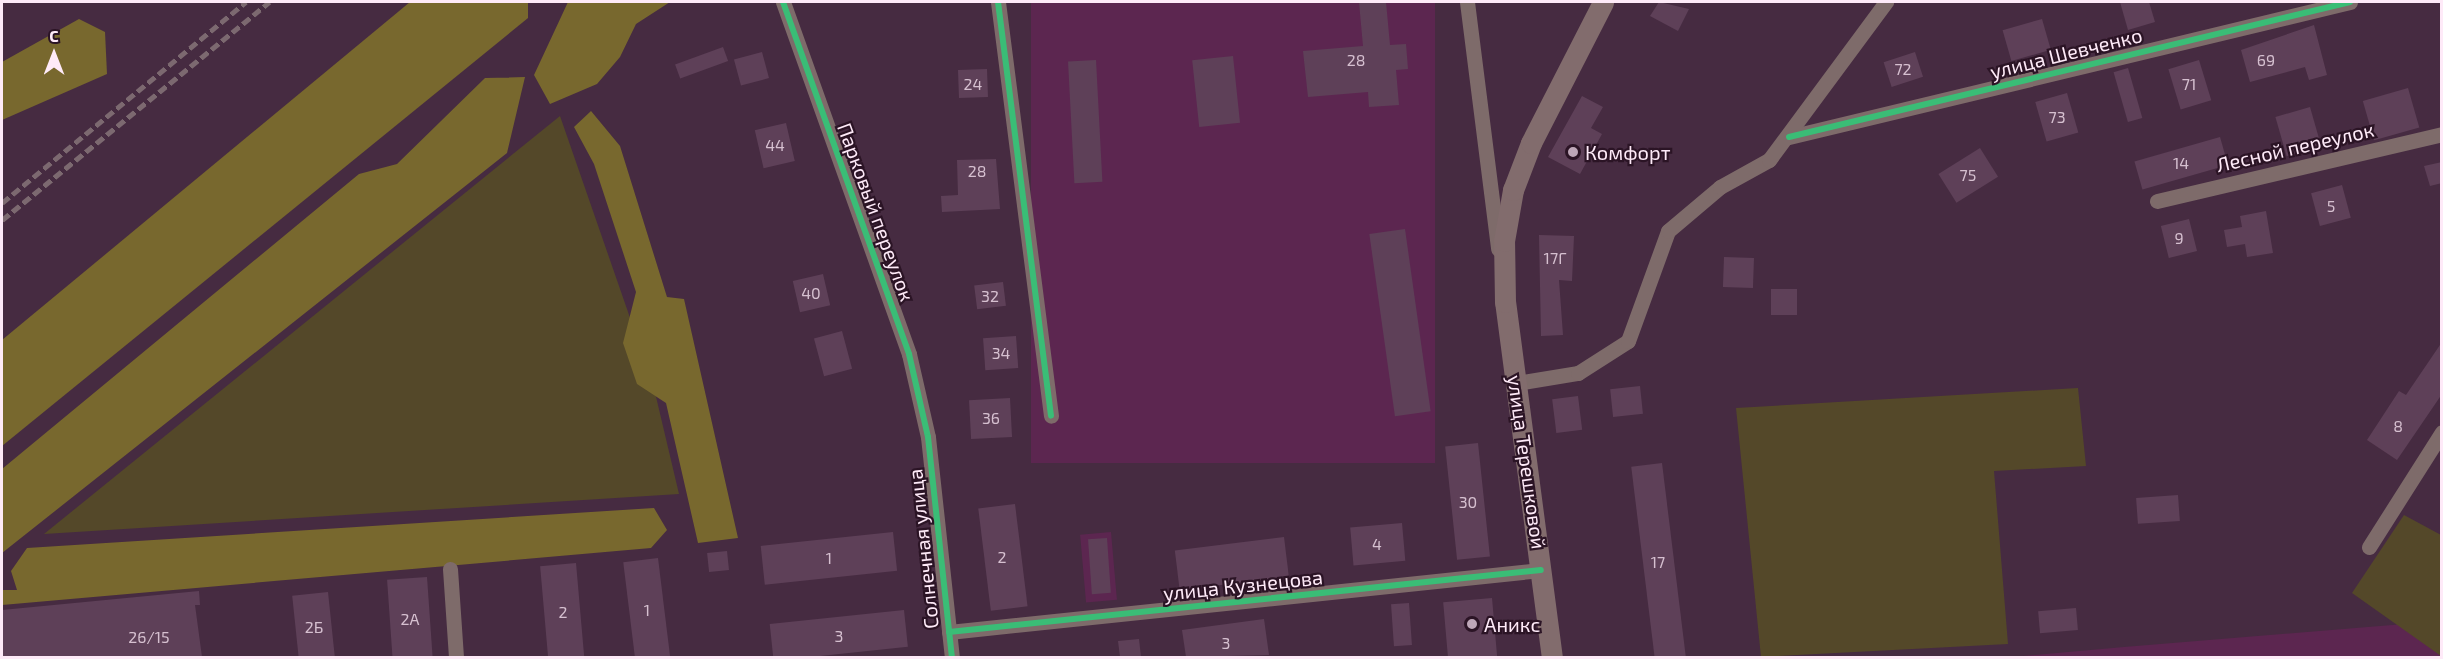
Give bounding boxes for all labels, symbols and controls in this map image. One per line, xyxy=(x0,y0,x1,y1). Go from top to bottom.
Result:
street label: улица Шевченко xyxy=(1987,22,2145,84)
north arrow xyxy=(24,24,84,84)
text: С xyxy=(49,26,59,45)
house number: 28 xyxy=(1347,50,1365,70)
house number: 69 xyxy=(2257,50,2275,70)
house number: 72 xyxy=(1894,59,1912,79)
house number: 24 xyxy=(964,74,982,94)
house number: 71 xyxy=(2182,74,2196,94)
house number: 73 xyxy=(2048,107,2066,127)
street label: Лесной переулок xyxy=(2214,117,2376,177)
street label: Парковый переулок xyxy=(833,120,919,304)
house number: 44 xyxy=(765,135,785,155)
place label: Комфорт xyxy=(1585,140,1670,164)
marker: Комфорт xyxy=(1566,145,1580,159)
house number: 14 xyxy=(2173,153,2189,173)
house number: 28 xyxy=(968,161,986,181)
house number: 75 xyxy=(1960,165,1976,185)
house number: 5 xyxy=(2327,196,2335,216)
house number: 9 xyxy=(2174,228,2184,248)
house number: 17Г xyxy=(1544,248,1566,268)
house number: 40 xyxy=(801,283,821,303)
house number: 32 xyxy=(981,286,999,306)
house number: 34 xyxy=(992,343,1010,363)
street label: улица Терешковой xyxy=(1503,373,1551,551)
house number: 36 xyxy=(982,408,1000,428)
house number: 8 xyxy=(2393,416,2403,436)
street label: Солнечная улица xyxy=(903,468,943,630)
house number: 30 xyxy=(1459,492,1477,512)
house number: 4 xyxy=(1372,534,1382,554)
house number: 2 xyxy=(998,547,1006,567)
house number: 1 xyxy=(826,548,832,568)
house number: 17 xyxy=(1651,552,1665,572)
street label: улица Кузнецова xyxy=(1162,565,1324,605)
house number: 1 xyxy=(644,600,650,620)
house number: 2 xyxy=(559,602,567,622)
house number: 2А xyxy=(401,609,419,629)
place label: Аникс xyxy=(1484,612,1540,636)
house number: 2Б xyxy=(305,617,323,637)
marker: Аникс xyxy=(1465,617,1479,631)
house number: 3 xyxy=(835,626,843,646)
house number: 26/15 xyxy=(128,627,170,647)
house number: 3 xyxy=(1222,633,1230,653)

